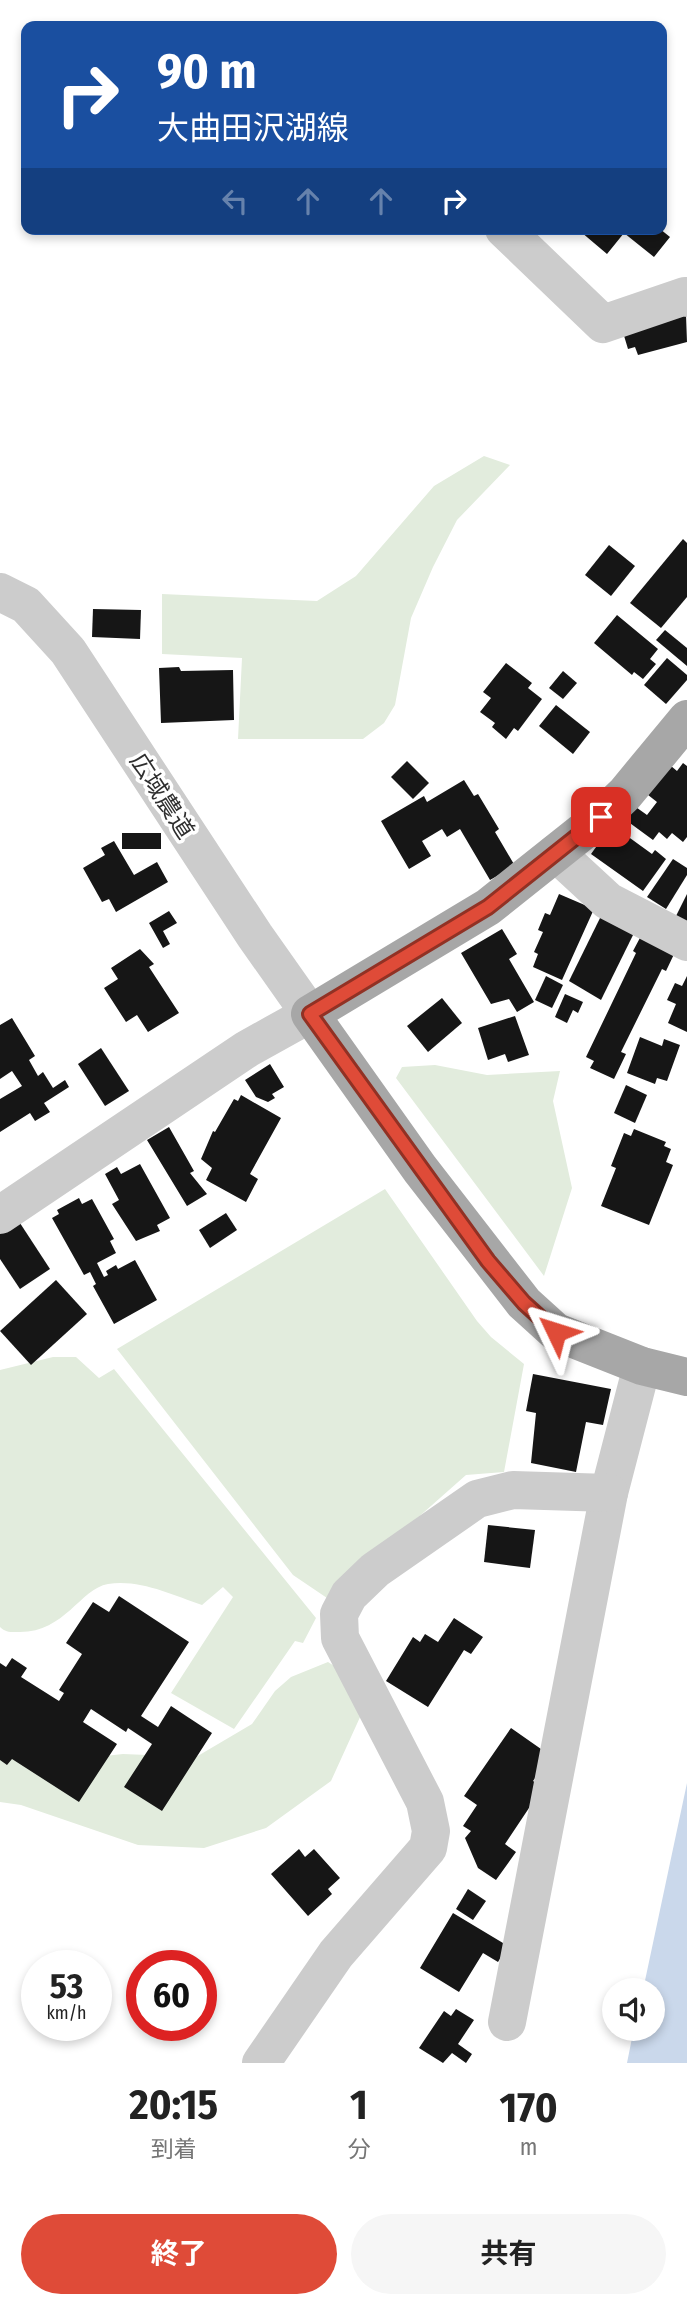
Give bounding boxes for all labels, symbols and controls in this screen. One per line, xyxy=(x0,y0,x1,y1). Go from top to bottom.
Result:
text: 90 m xyxy=(157,42,257,101)
icon: right xyxy=(42,49,133,140)
text: 大曲田沢湖線 xyxy=(157,109,349,147)
icon: left xyxy=(216,182,254,220)
icon: ahead xyxy=(289,182,327,220)
icon: ahead xyxy=(362,182,400,220)
icon: right xyxy=(435,182,473,220)
street label: 広域農道 xyxy=(124,748,200,844)
pin xyxy=(571,787,631,847)
icon: arrive xyxy=(582,798,620,836)
position arrow xyxy=(519,1295,593,1369)
speed limit sign: 60 xyxy=(126,1950,217,2041)
text: 53 xyxy=(50,1965,83,2007)
map controls xyxy=(602,1978,665,2041)
button: sound xyxy=(602,1978,665,2041)
text: km/h xyxy=(46,2002,87,2024)
text: 20:15 xyxy=(129,2080,218,2130)
text: 1 xyxy=(350,2080,368,2130)
text: 170 xyxy=(500,2083,558,2133)
text: m xyxy=(520,2133,538,2161)
text: 到着 xyxy=(151,2135,197,2163)
text: 分 xyxy=(347,2135,370,2163)
button: 終了 xyxy=(21,2214,337,2294)
button: 共有 xyxy=(351,2214,666,2294)

